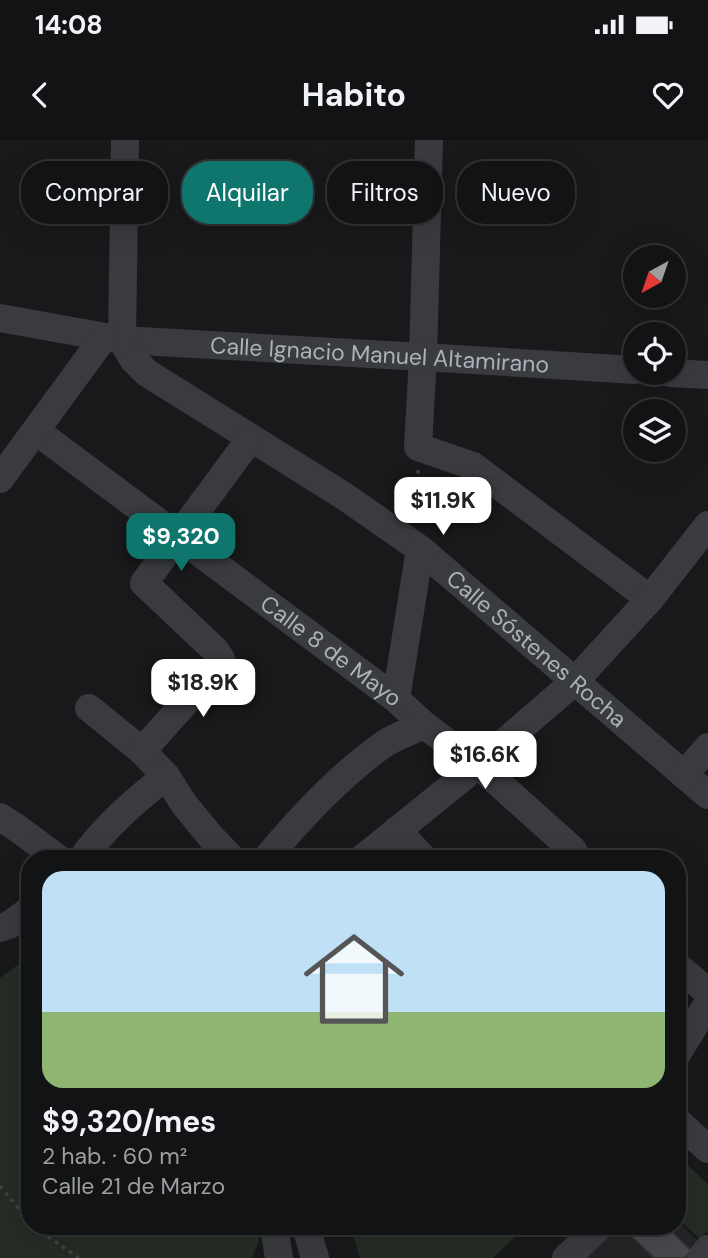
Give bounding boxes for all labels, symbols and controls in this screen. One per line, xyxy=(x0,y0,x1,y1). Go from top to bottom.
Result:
text: 14:08 xyxy=(35,8,103,42)
text: Habito xyxy=(302,74,406,116)
icon: back xyxy=(21,76,59,114)
icon: heart xyxy=(649,76,687,114)
chip: Comprar xyxy=(21,161,168,224)
chip: Alquilar xyxy=(182,161,313,224)
chip: Filtros xyxy=(327,161,443,224)
chip: Nuevo xyxy=(457,161,575,224)
north arrow xyxy=(623,245,686,308)
map controls xyxy=(623,245,686,462)
button: locate xyxy=(623,322,686,385)
street label: Calle Ignacio Manuel Altamirano xyxy=(209,330,550,380)
button: layers xyxy=(623,399,686,462)
pin: $11.9K xyxy=(386,478,500,537)
text: $11.9K xyxy=(410,485,476,515)
pin: $9,320 xyxy=(124,514,238,573)
text: $9,320 xyxy=(142,521,220,551)
street label: Calle Sóstenes Rocha xyxy=(440,563,633,734)
street label: Calle 8 de Mayo xyxy=(254,588,408,713)
pin: $18.9K xyxy=(146,660,260,719)
text: $18.9K xyxy=(167,667,239,697)
pin: $16.6K xyxy=(428,732,542,791)
text: $16.6K xyxy=(450,739,520,769)
icon: home xyxy=(291,916,417,1042)
text: $9,320/mes xyxy=(42,1102,216,1141)
text: 2 hab. · 60 m² xyxy=(42,1141,187,1171)
text: Calle 21 de Marzo xyxy=(42,1171,225,1201)

